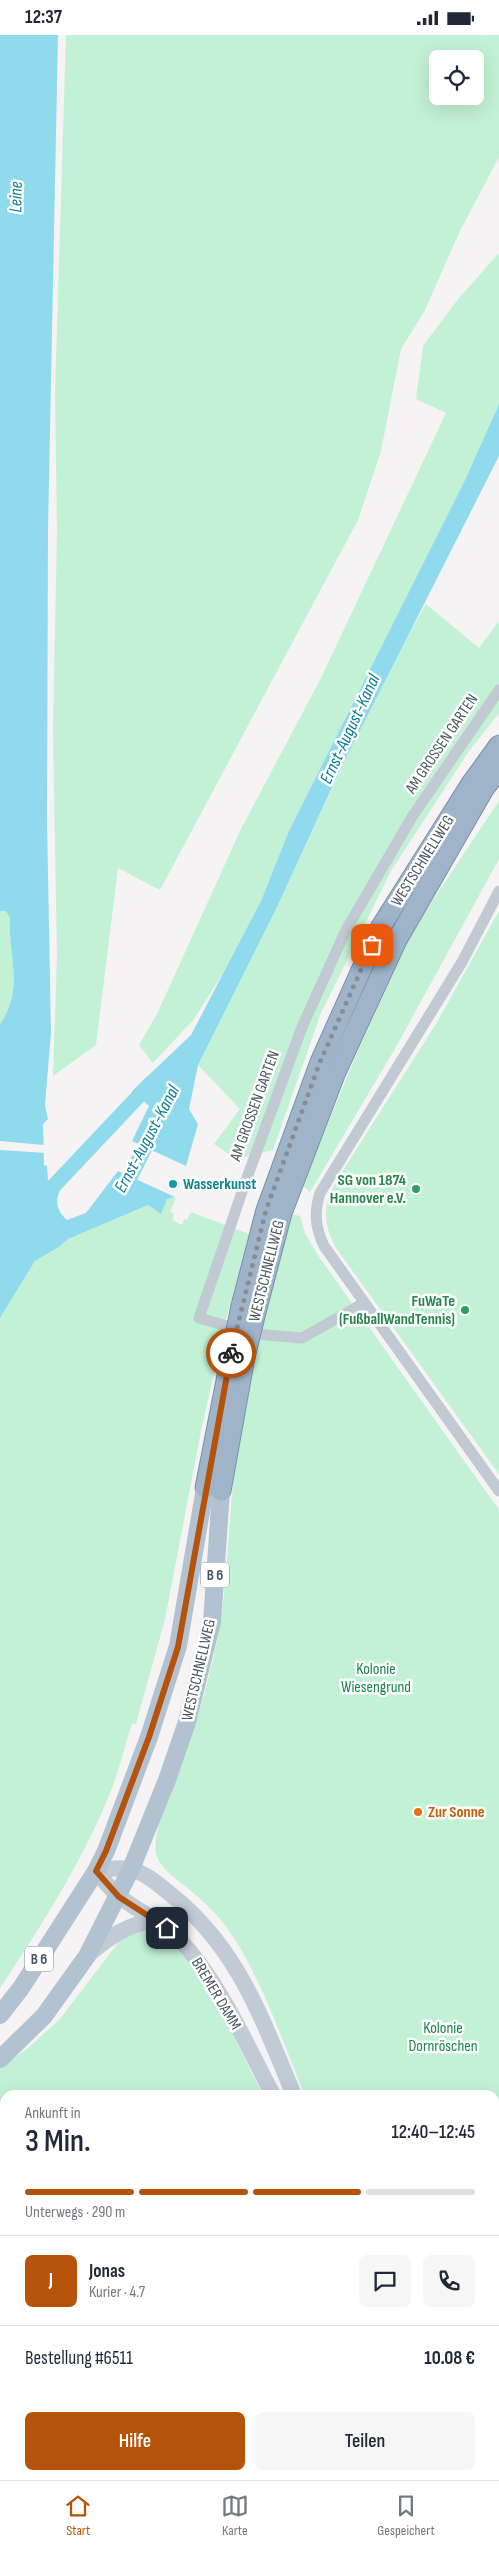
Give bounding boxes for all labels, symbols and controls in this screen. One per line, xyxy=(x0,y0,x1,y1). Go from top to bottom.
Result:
text: 12:37 xyxy=(25,6,62,29)
map controls xyxy=(429,50,484,105)
button: locate xyxy=(429,50,484,105)
water label: Leine xyxy=(5,181,27,213)
water label: Ernst-August-Kanal xyxy=(315,670,385,787)
street label: AM GROSSEN GARTEN xyxy=(401,691,482,798)
street label: WESTSCHNELLWEG xyxy=(387,812,459,910)
pin xyxy=(351,924,393,966)
icon: bag xyxy=(358,931,386,959)
street label: AM GROSSEN GARTEN xyxy=(226,1048,284,1165)
water label: Ernst-August-Kanal xyxy=(110,1081,184,1196)
place label: SG von 1874 Hannover e.V. xyxy=(330,1171,407,1208)
place label: Wasserkunst xyxy=(183,1175,256,1194)
marker: Wasserkunst xyxy=(167,1178,179,1190)
marker: SG von 1874 Hannover e.V. xyxy=(410,1183,422,1195)
street label: WESTSCHNELLWEG xyxy=(245,1218,289,1324)
place label: FuWaTe (FußballWandTennis) xyxy=(339,1292,455,1329)
marker: FuWaTe (FußballWandTennis) xyxy=(459,1304,471,1316)
courier xyxy=(206,1328,256,1378)
icon: bike xyxy=(217,1339,245,1367)
road number: B 6 xyxy=(201,1563,229,1587)
street label: WESTSCHNELLWEG xyxy=(178,1617,220,1723)
park label: Kolonie Wiesengrund xyxy=(341,1660,411,1697)
place label: Zur Sonne xyxy=(428,1803,485,1822)
marker: Zur Sonne xyxy=(412,1806,424,1818)
pin xyxy=(146,1907,188,1949)
icon: home xyxy=(153,1914,181,1942)
road number: B 6 xyxy=(25,1947,53,1971)
street label: BREMER DAMM xyxy=(187,1955,245,2033)
park label: Kolonie Dornröschen xyxy=(408,2019,478,2056)
text: Ankunft in xyxy=(25,2104,81,2123)
text: 12:40–12:45 xyxy=(392,2121,475,2144)
text: 3 Min. xyxy=(25,2122,91,2161)
text: Unterwegs · 290 m xyxy=(25,2203,125,2222)
button: chat xyxy=(359,2255,411,2307)
button: phone xyxy=(423,2255,475,2307)
text: Jonas xyxy=(89,2260,125,2283)
text: J xyxy=(49,2269,53,2292)
text: Kurier · 4.7 xyxy=(89,2283,145,2302)
text: Bestellung #6511 xyxy=(25,2347,133,2370)
text: 10.08 € xyxy=(424,2347,475,2370)
button: Hilfe xyxy=(25,2412,245,2470)
button: Teilen xyxy=(255,2412,475,2470)
tab: Start xyxy=(64,2492,92,2539)
tab: Karte xyxy=(221,2492,249,2539)
tab: Gespeichert xyxy=(377,2492,435,2539)

